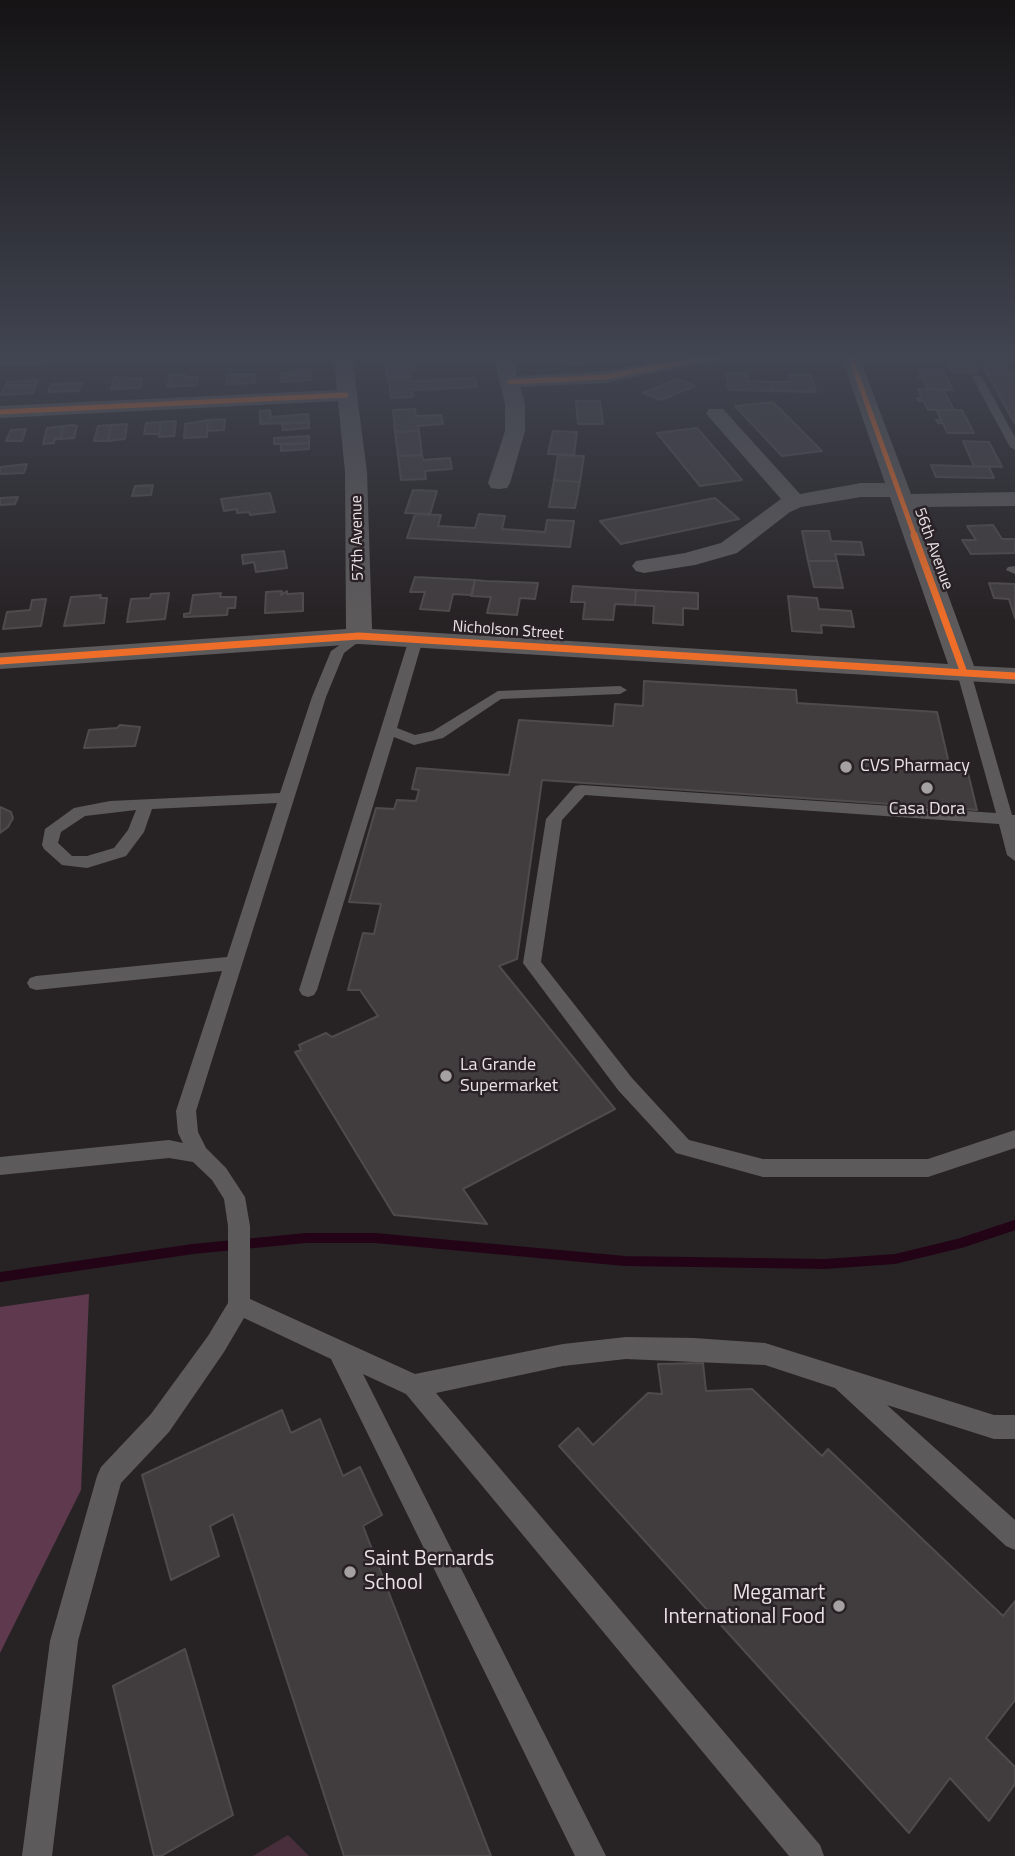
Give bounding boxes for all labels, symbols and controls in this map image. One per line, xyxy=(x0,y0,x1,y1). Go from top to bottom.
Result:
street label: 57th Avenue xyxy=(348,495,368,581)
street label: 56th Avenue xyxy=(909,505,957,593)
street label: Nicholson Street xyxy=(452,618,564,644)
place label: CVS Pharmacy xyxy=(860,756,970,778)
marker: CVS Pharmacy xyxy=(838,759,854,775)
marker: Casa Dora xyxy=(919,780,935,796)
place label: Casa Dora xyxy=(889,799,965,821)
place label: La Grande Supermarket xyxy=(460,1055,558,1098)
marker: La Grande Supermarket xyxy=(438,1068,454,1084)
place label: Saint Bernards School xyxy=(364,1547,494,1597)
marker: Saint Bernards School xyxy=(342,1564,358,1580)
place label: Megamart International Food xyxy=(663,1581,825,1631)
marker: Megamart International Food xyxy=(831,1598,847,1614)

